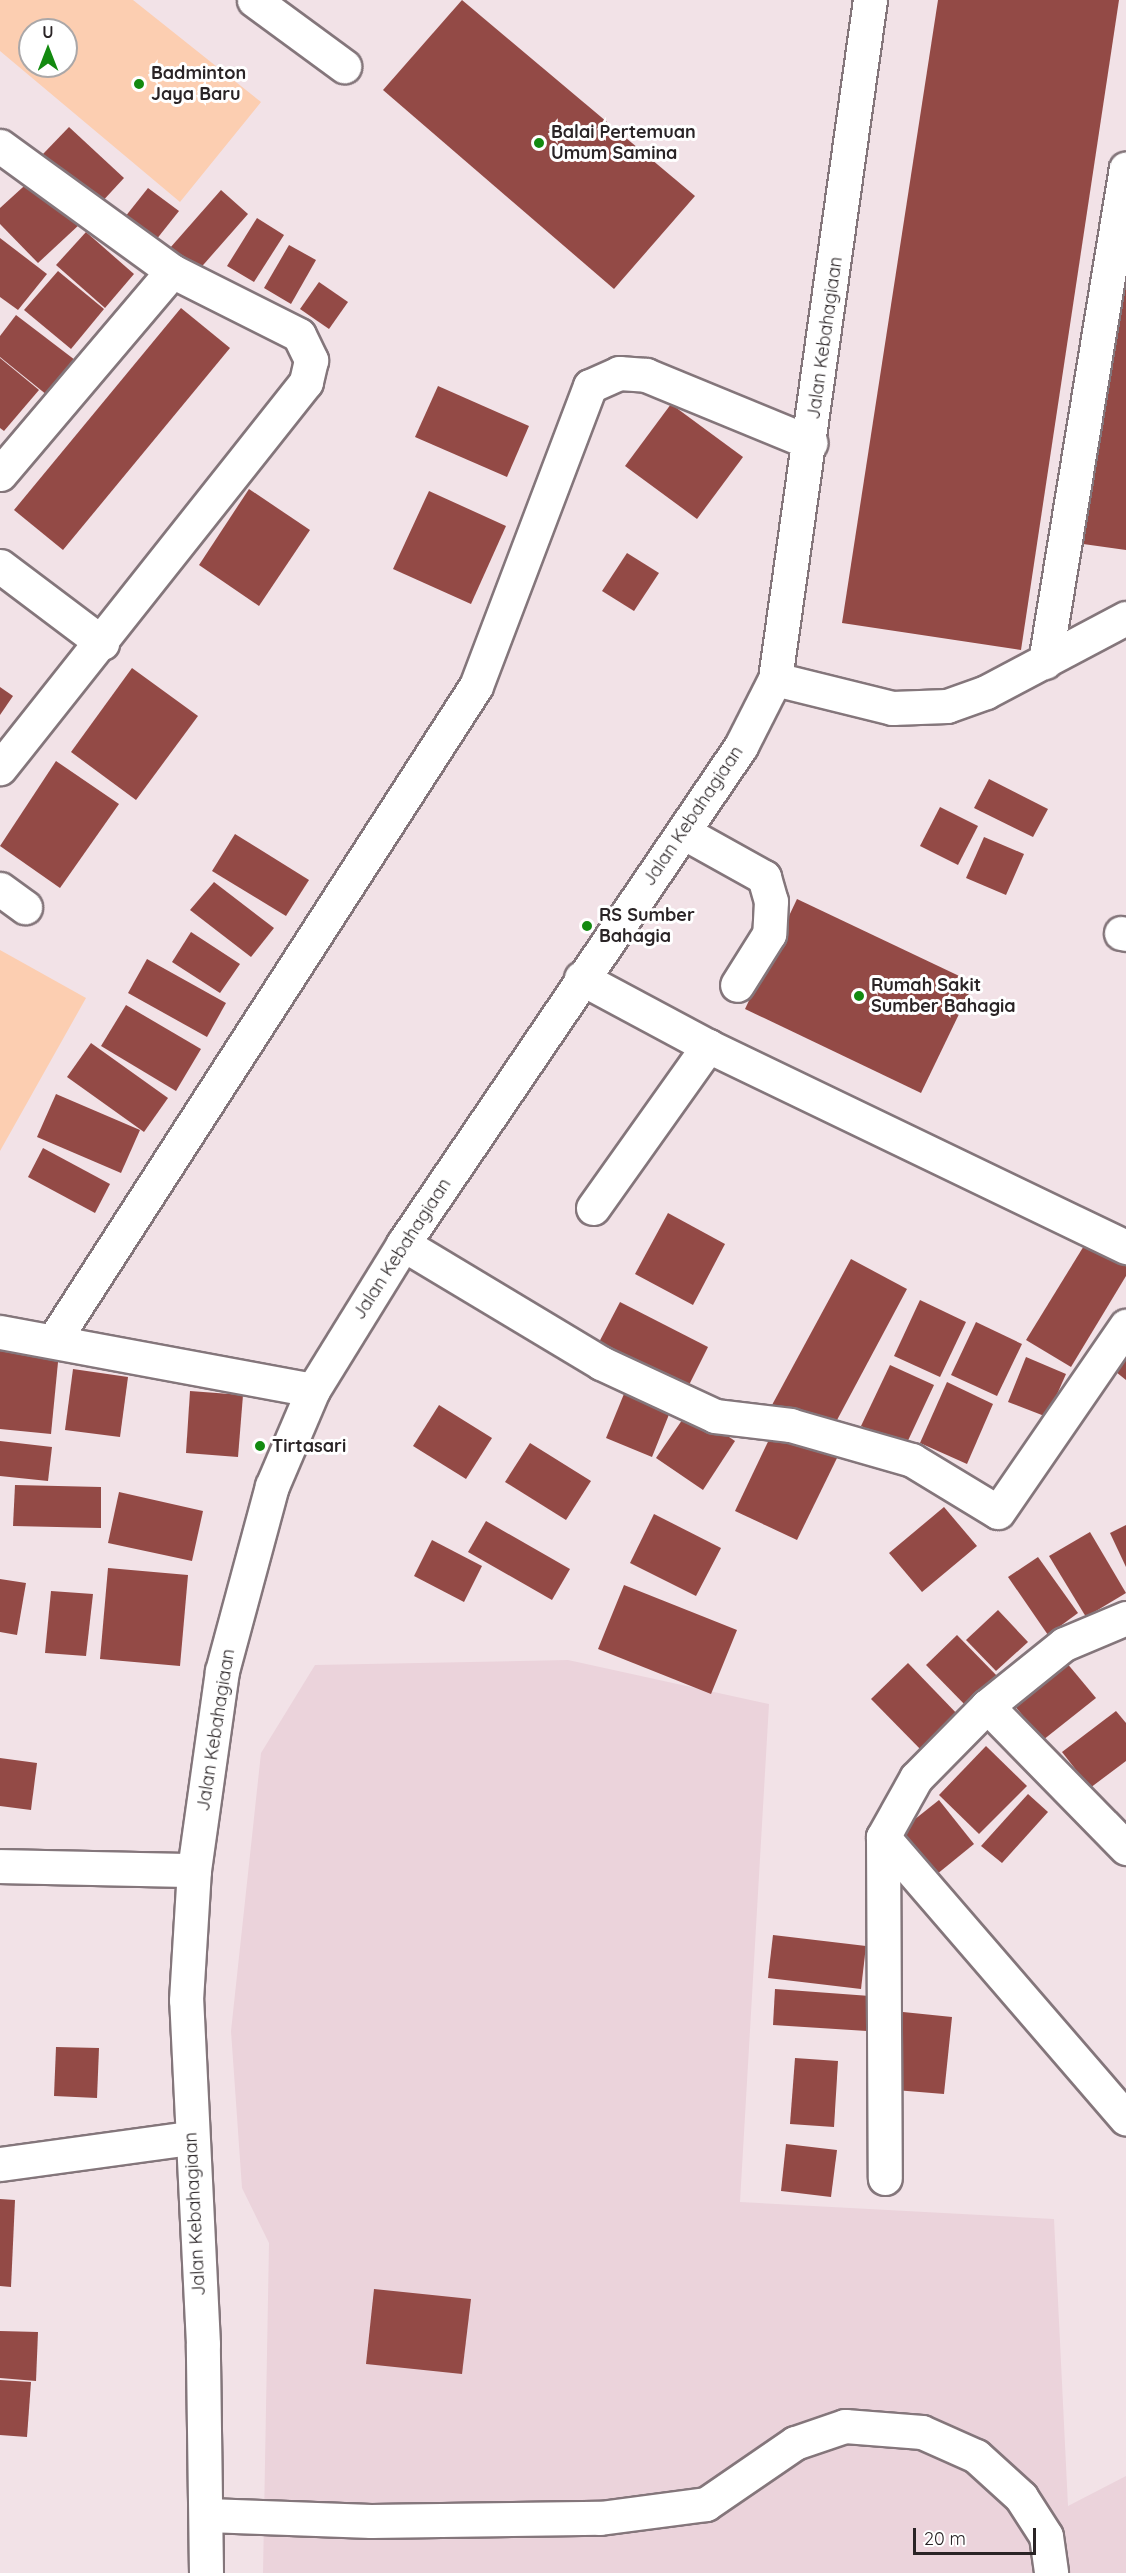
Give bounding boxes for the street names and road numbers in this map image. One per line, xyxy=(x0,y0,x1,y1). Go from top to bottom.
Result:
street label: Jalan Kebahagiaan xyxy=(803,255,847,421)
street label: Jalan Kebahagiaan xyxy=(638,742,748,890)
street label: Jalan Kebahagiaan xyxy=(348,1174,456,1324)
street label: Jalan Kebahagiaan xyxy=(193,1647,239,1813)
street label: Jalan Kebahagiaan xyxy=(180,2132,210,2296)

